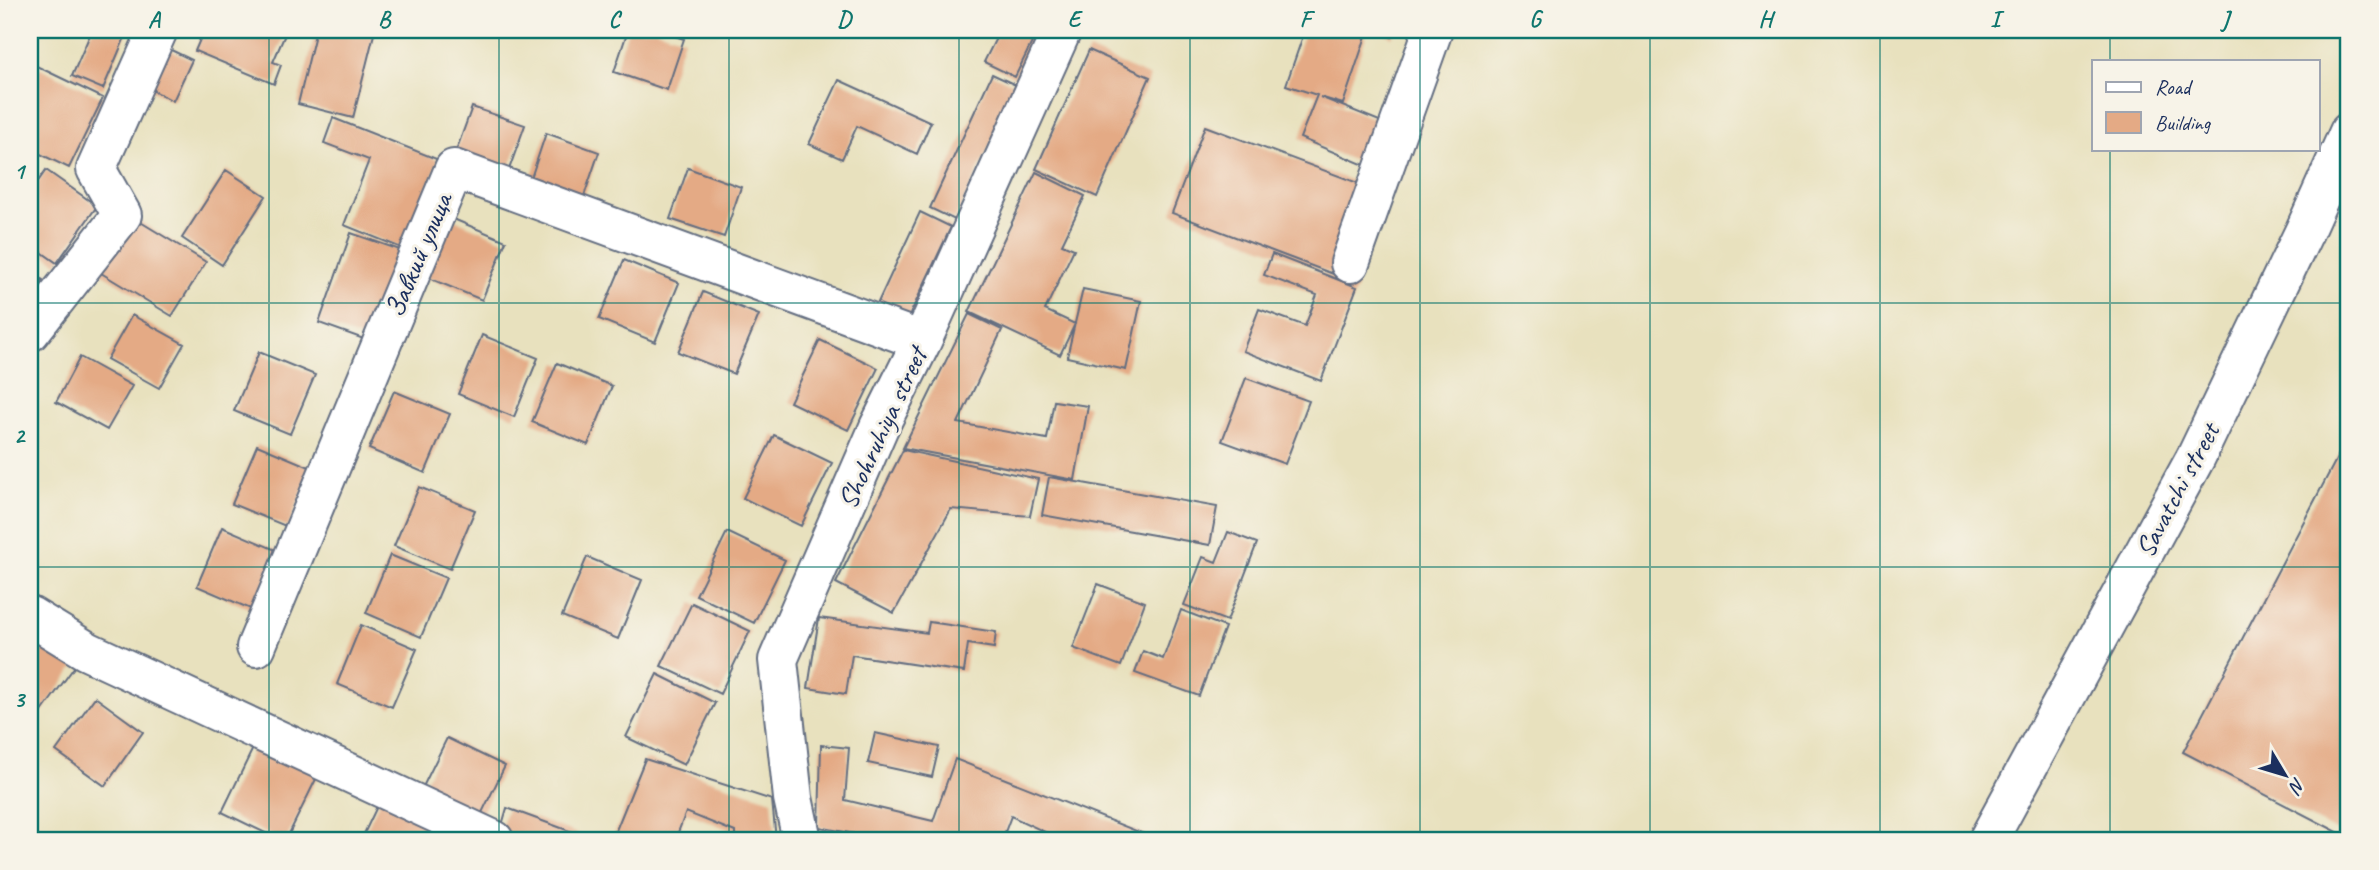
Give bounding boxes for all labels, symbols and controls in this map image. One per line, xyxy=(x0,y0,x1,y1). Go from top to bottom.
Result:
text: A xyxy=(148,5,162,34)
text: B xyxy=(378,5,392,34)
text: C xyxy=(609,5,623,34)
text: D xyxy=(837,5,853,34)
text: E xyxy=(1068,5,1084,34)
text: F xyxy=(1300,5,1316,34)
text: G xyxy=(1529,5,1544,34)
text: H xyxy=(1758,5,1776,34)
text: I xyxy=(1990,5,2005,34)
text: J xyxy=(2219,5,2232,34)
legend xyxy=(2092,60,2320,150)
text: Road xyxy=(2155,74,2194,100)
text: Building xyxy=(2155,110,2212,136)
text: 1 xyxy=(14,157,27,186)
street label: Завкий улица xyxy=(376,186,461,322)
street label: Shohruhiya street xyxy=(830,339,936,514)
street label: Savatchi street xyxy=(2127,415,2228,563)
text: 2 xyxy=(14,421,27,450)
text: 3 xyxy=(14,685,27,714)
north arrow xyxy=(2250,740,2320,810)
text: N xyxy=(2283,773,2311,799)

